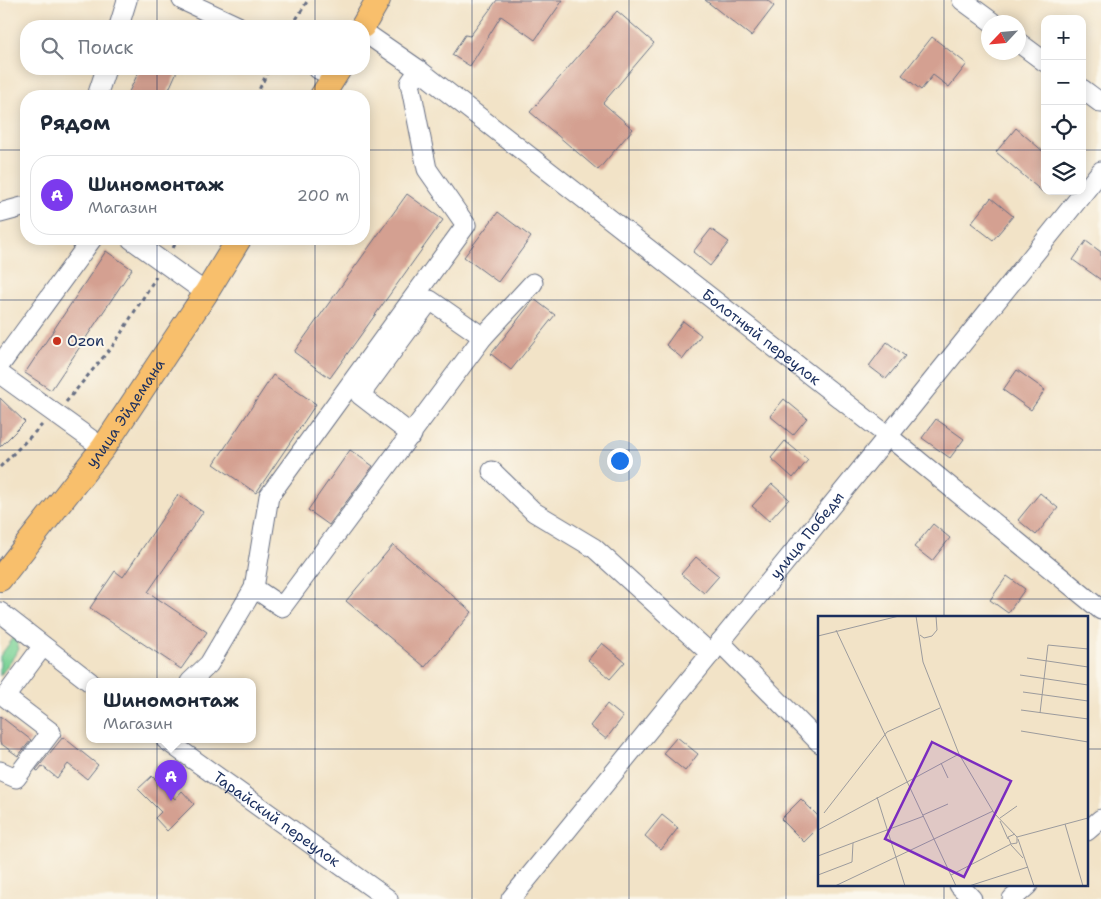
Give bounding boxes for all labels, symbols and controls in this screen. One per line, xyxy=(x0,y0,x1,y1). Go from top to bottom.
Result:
north arrow xyxy=(981,15,1026,60)
map controls xyxy=(1041,15,1086,195)
button: + xyxy=(1041,15,1086,60)
search box xyxy=(20,20,370,75)
icon: search xyxy=(38,34,66,62)
text: Поиск xyxy=(78,35,133,60)
button: − xyxy=(1041,60,1086,105)
button: locate xyxy=(1041,105,1086,150)
text: Рядом xyxy=(40,109,110,137)
button: layers xyxy=(1041,150,1086,195)
text: Шиномонтаж xyxy=(88,172,224,197)
text: A xyxy=(51,185,63,206)
text: 200 m xyxy=(297,185,349,206)
text: Магазин xyxy=(88,197,157,218)
street label: Болотный переулок xyxy=(698,284,825,390)
place label: Ozon xyxy=(67,331,104,351)
marker: Ozon xyxy=(51,335,63,347)
street label: улица Эйдемана xyxy=(82,355,170,472)
your location xyxy=(607,448,633,474)
street label: улица Победы xyxy=(766,488,849,583)
inset map xyxy=(818,616,1088,886)
popup xyxy=(86,678,256,743)
text: Шиномонтаж xyxy=(103,688,239,713)
text: Магазин xyxy=(103,713,173,734)
pin: A xyxy=(155,760,187,801)
street label: Тарайский переулок xyxy=(209,767,344,871)

